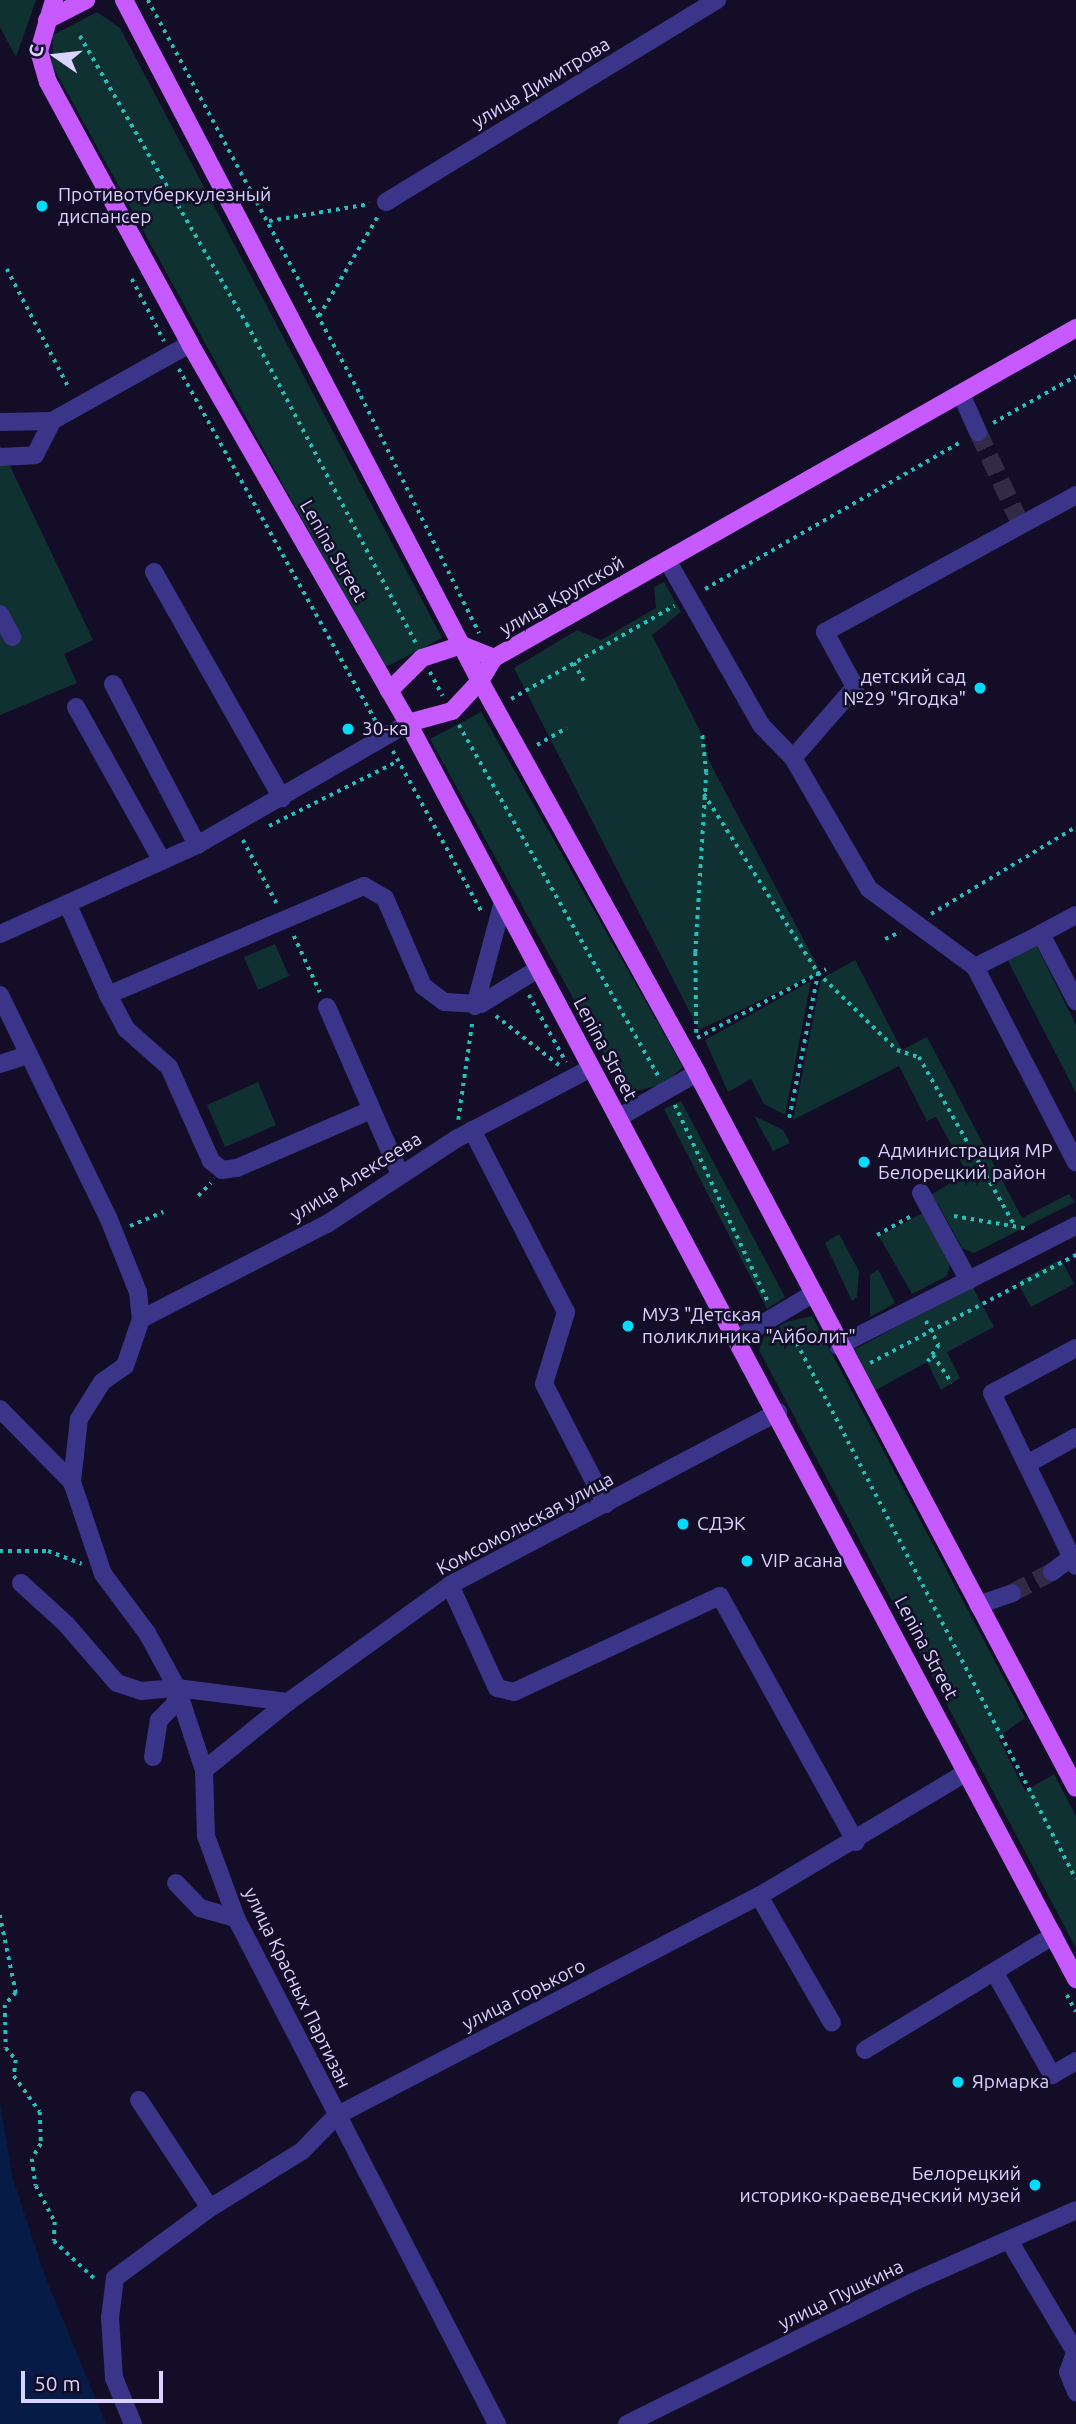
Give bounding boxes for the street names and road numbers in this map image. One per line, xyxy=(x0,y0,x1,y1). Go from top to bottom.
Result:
street label: улица Димитрова xyxy=(468,33,614,133)
street label: Lenina Street xyxy=(295,496,371,606)
street label: улица Крупской xyxy=(496,551,628,641)
street label: Lenina Street xyxy=(568,993,642,1105)
street label: улица Алексеева xyxy=(286,1128,426,1226)
street label: Комсомольская улица xyxy=(433,1468,617,1580)
street label: Lenina Street xyxy=(889,1592,963,1704)
street label: улица Красных Партизан xyxy=(238,1884,356,2092)
street label: улица Горького xyxy=(459,1954,589,2036)
street label: улица Пушкина xyxy=(775,2255,907,2335)

